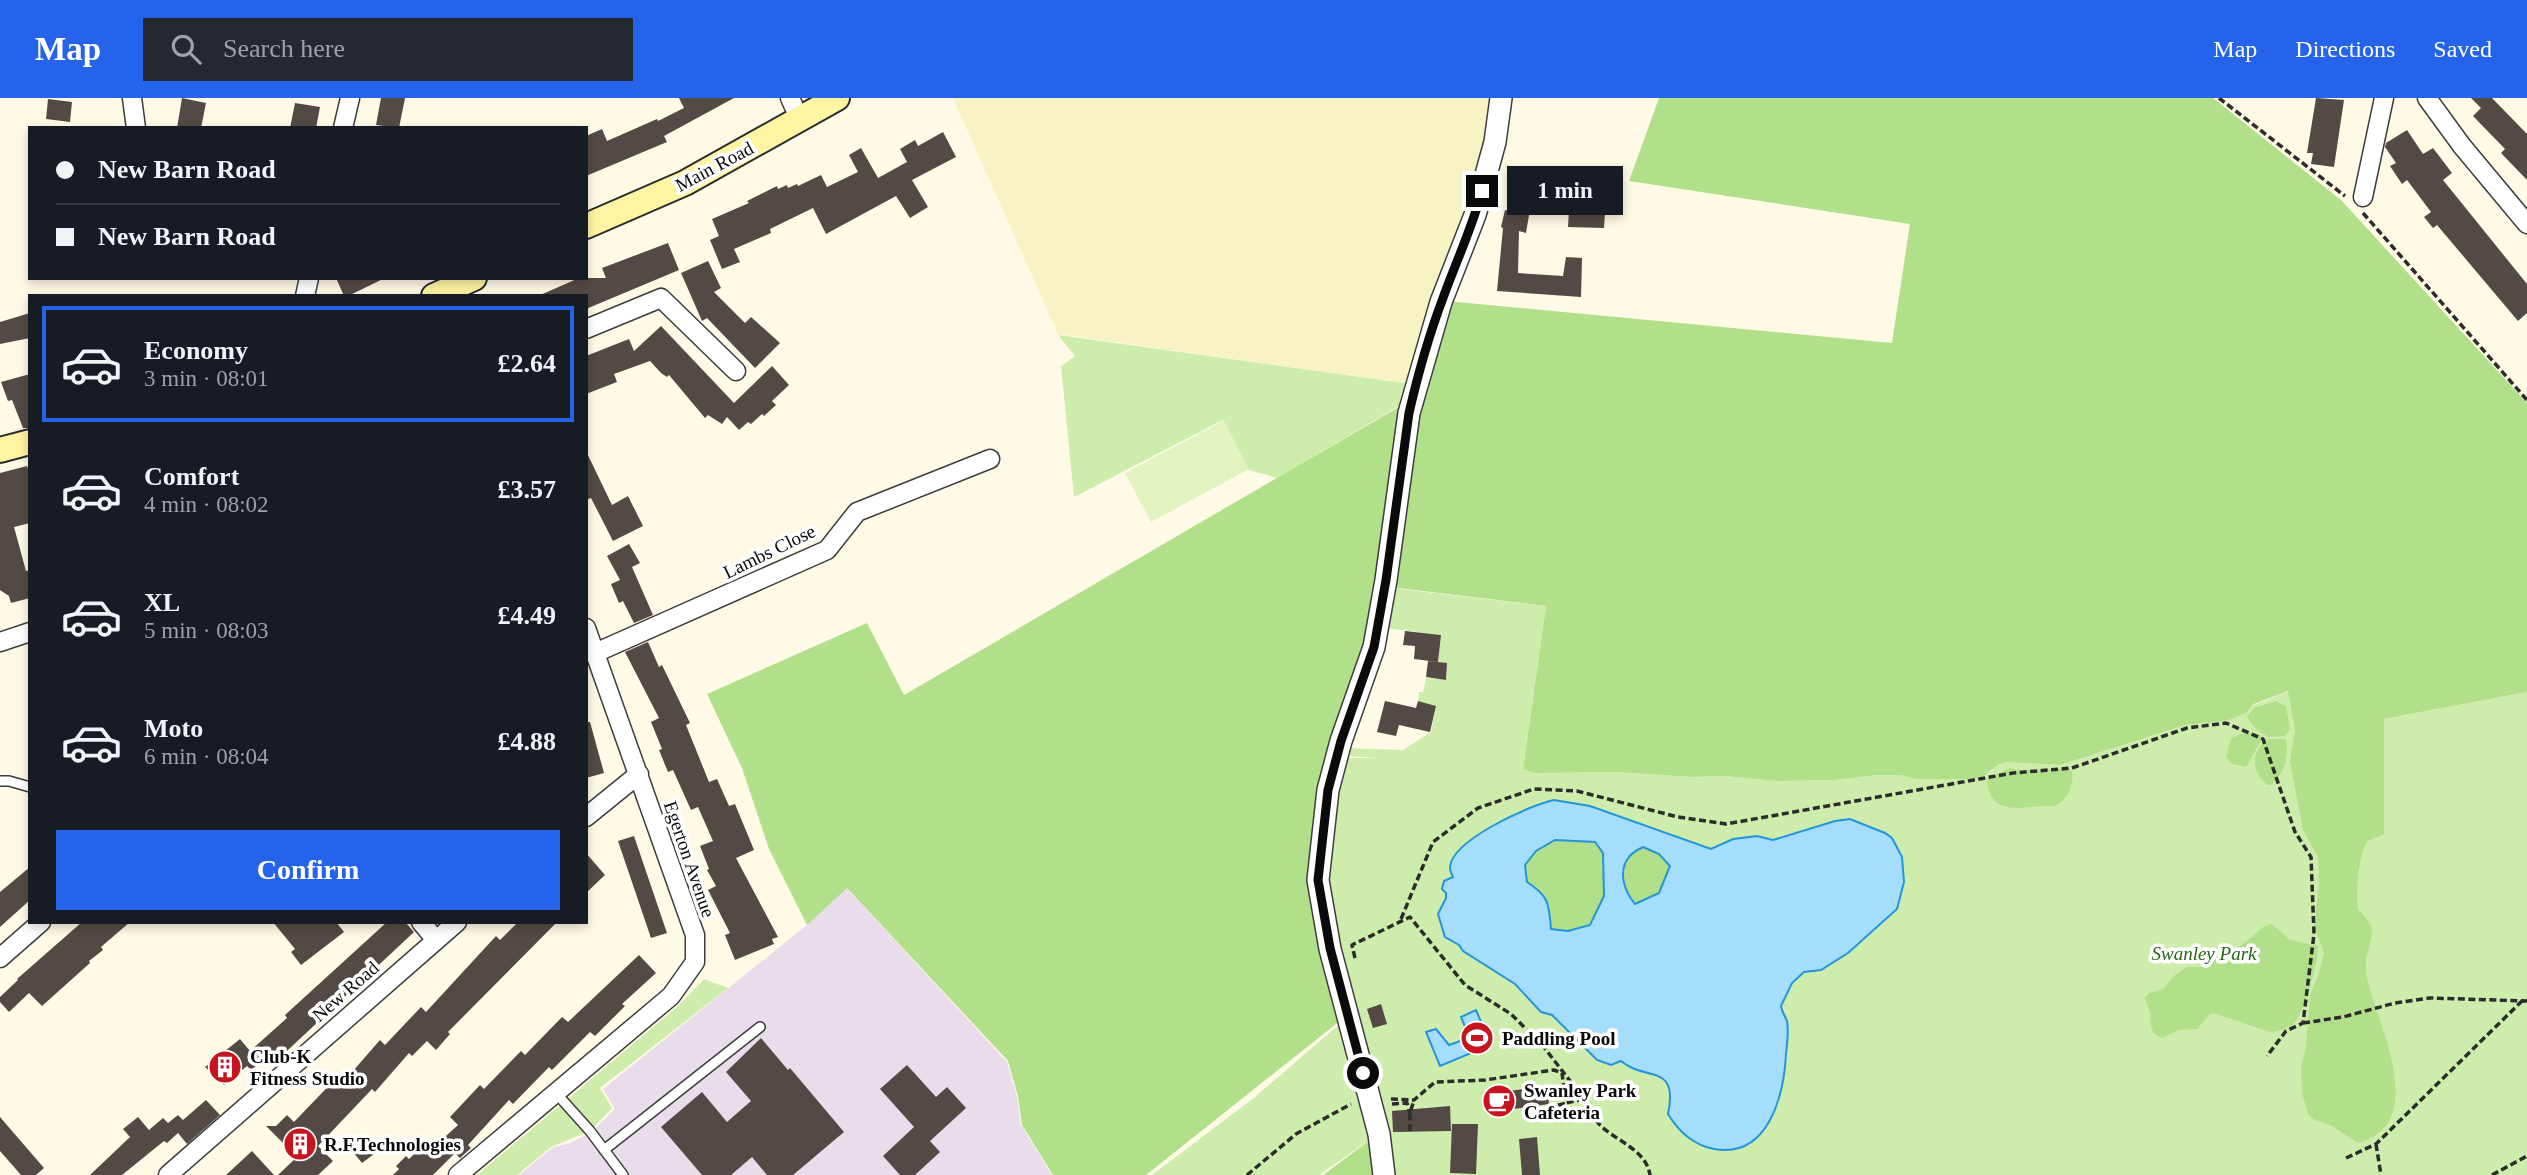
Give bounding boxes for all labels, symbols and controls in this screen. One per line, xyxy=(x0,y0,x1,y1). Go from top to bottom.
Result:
search box xyxy=(143,18,633,81)
icon: search xyxy=(167,30,205,68)
text: Map xyxy=(35,31,101,67)
text: Search here xyxy=(223,34,345,63)
text: Map xyxy=(2213,36,2257,62)
text: Directions xyxy=(2295,36,2395,62)
text: Saved xyxy=(2433,36,2492,62)
street label: Main Road xyxy=(672,137,757,196)
text: New Barn Road xyxy=(98,155,276,184)
callout: 1 min xyxy=(1506,166,1622,216)
route end xyxy=(1466,175,1498,207)
text: 1 min xyxy=(1537,178,1593,203)
text: New Barn Road xyxy=(98,222,276,251)
icon: car xyxy=(60,333,123,396)
text: Economy xyxy=(144,336,248,365)
text: £2.64 xyxy=(498,349,556,378)
text: 3 min · 08:01 xyxy=(144,366,269,391)
icon: car xyxy=(60,459,123,522)
text: Comfort xyxy=(144,462,239,491)
text: £3.57 xyxy=(498,475,556,504)
text: 4 min · 08:02 xyxy=(144,492,269,517)
street label: Lambs Close xyxy=(720,520,819,583)
icon: car xyxy=(60,585,123,648)
text: XL xyxy=(144,588,180,617)
text: £4.49 xyxy=(498,601,556,630)
text: 5 min · 08:03 xyxy=(144,618,269,643)
icon: car xyxy=(60,711,123,774)
text: Moto xyxy=(144,714,203,743)
text: £4.88 xyxy=(498,727,556,756)
text: 6 min · 08:04 xyxy=(144,744,269,769)
street label: Egerton Avenue xyxy=(660,798,719,920)
button: Confirm xyxy=(56,830,560,910)
park label: Swanley Park xyxy=(2151,943,2257,964)
street label: New Road xyxy=(308,957,383,1026)
sports icon: Paddling Pool xyxy=(1458,1019,1496,1057)
place label: Paddling Pool xyxy=(1502,1028,1616,1049)
place label: Club-K Fitness Studio xyxy=(250,1046,365,1089)
building icon: Club-K Fitness Studio xyxy=(206,1048,244,1086)
route start xyxy=(1347,1057,1379,1089)
place label: Swanley Park Cafeteria xyxy=(1524,1080,1637,1123)
cafe icon: Swanley Park Cafeteria xyxy=(1480,1082,1518,1120)
building icon: R.F.Technologies xyxy=(281,1125,319,1163)
place label: R.F.Technologies xyxy=(324,1134,461,1155)

